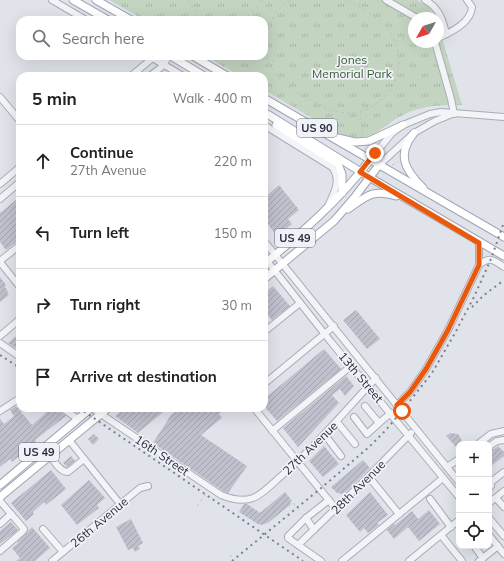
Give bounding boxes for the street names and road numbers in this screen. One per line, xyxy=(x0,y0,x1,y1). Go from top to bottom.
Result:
road number: US 90 xyxy=(297,119,337,137)
road number: US 49 xyxy=(275,229,315,247)
street label: 13th Street xyxy=(335,348,387,406)
street label: 27th Avenue xyxy=(279,418,341,478)
street label: 16th Street xyxy=(132,431,192,479)
road number: US 49 xyxy=(19,443,59,461)
street label: 28th Avenue xyxy=(328,457,388,517)
street label: 26th Avenue xyxy=(67,494,131,550)

